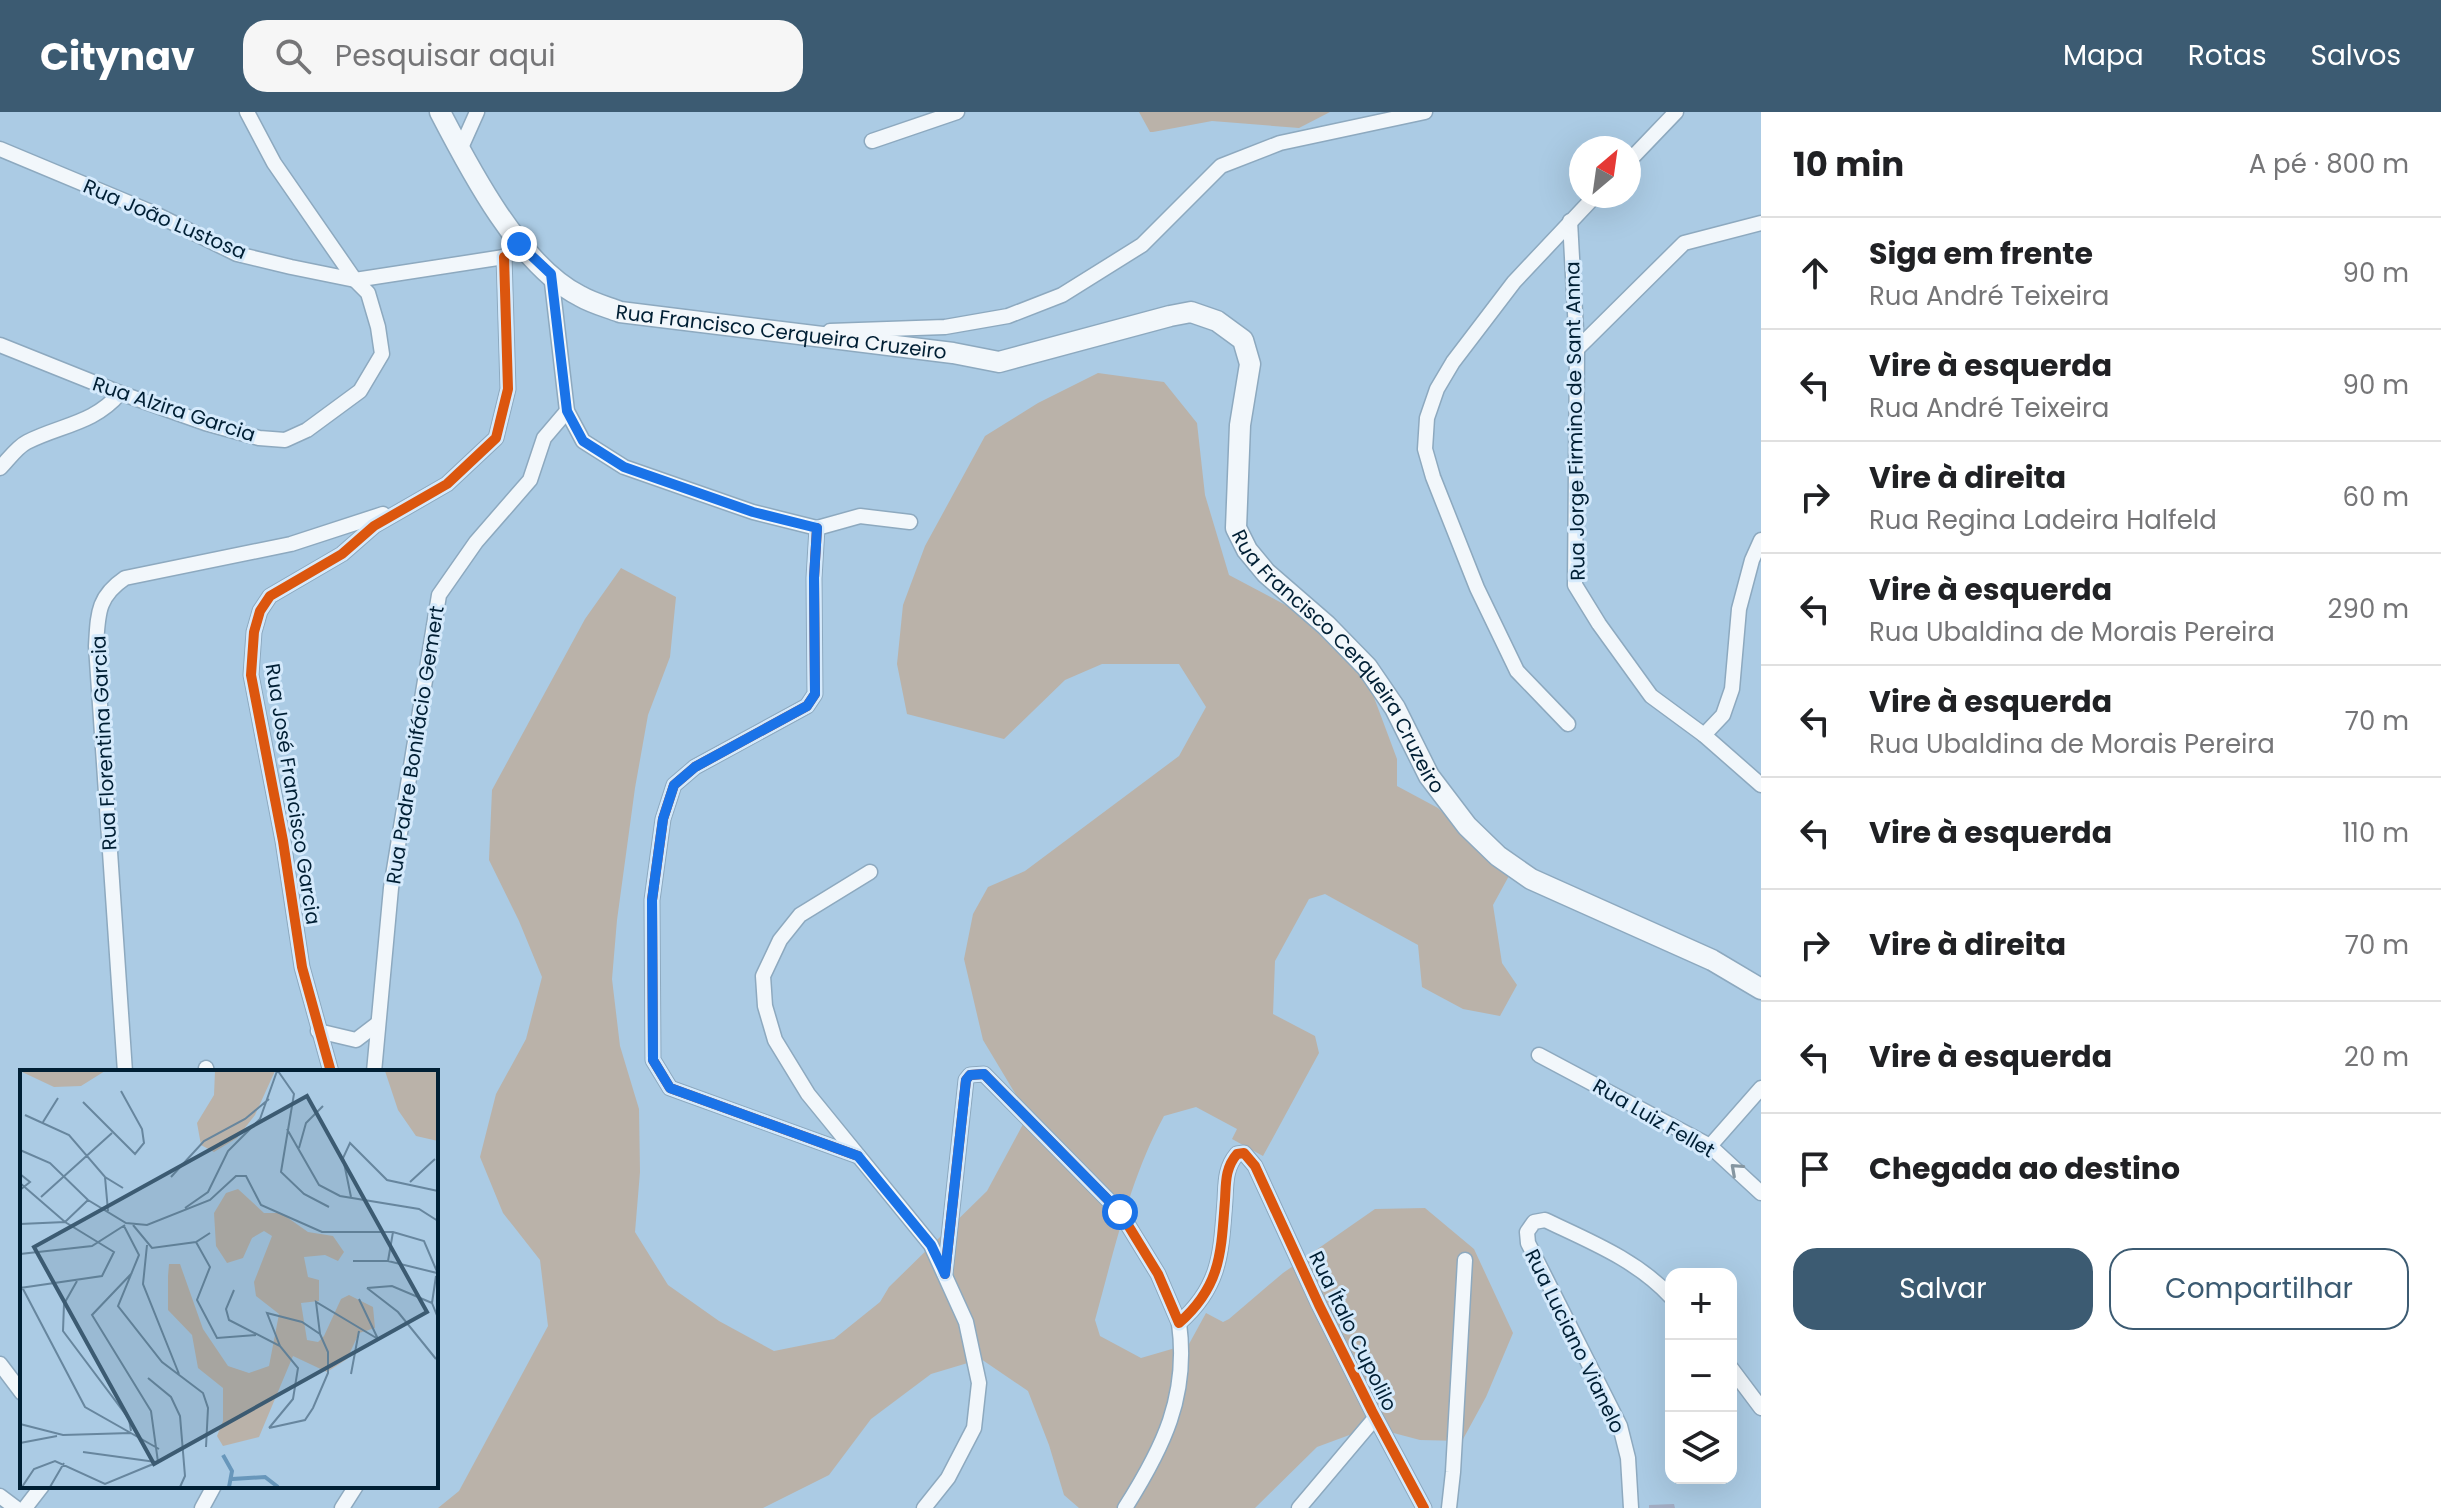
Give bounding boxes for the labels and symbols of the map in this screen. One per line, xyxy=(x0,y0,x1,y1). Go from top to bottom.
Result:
north arrow xyxy=(1569,136,1641,208)
street label: Rua João Lustosa xyxy=(79,172,251,266)
route end xyxy=(501,226,537,262)
street label: Rua Jorge Firmino de Sant Anna xyxy=(1558,261,1592,581)
street label: Rua Francisco Cerqueira Cruzeiro xyxy=(614,298,948,366)
street label: Rua Alzira Garcia xyxy=(89,369,259,449)
street label: Rua Francisco Cerqueira Cruzeiro xyxy=(1225,525,1451,799)
street label: Rua Padre Bonifácio Gemert xyxy=(379,604,451,886)
street label: Rua Florentina Garcia xyxy=(84,635,124,851)
street label: Rua José Francisco Garcia xyxy=(259,661,327,927)
inset map xyxy=(20,1070,438,1488)
street label: Rua Luiz Fellet xyxy=(1588,1072,1720,1164)
one-way arrow xyxy=(1731,1165,1746,1179)
route start xyxy=(1102,1194,1138,1230)
street label: Rua Luciano Vianelo xyxy=(1518,1244,1632,1438)
street label: Rua Ítalo Cupolilo xyxy=(1302,1246,1404,1416)

